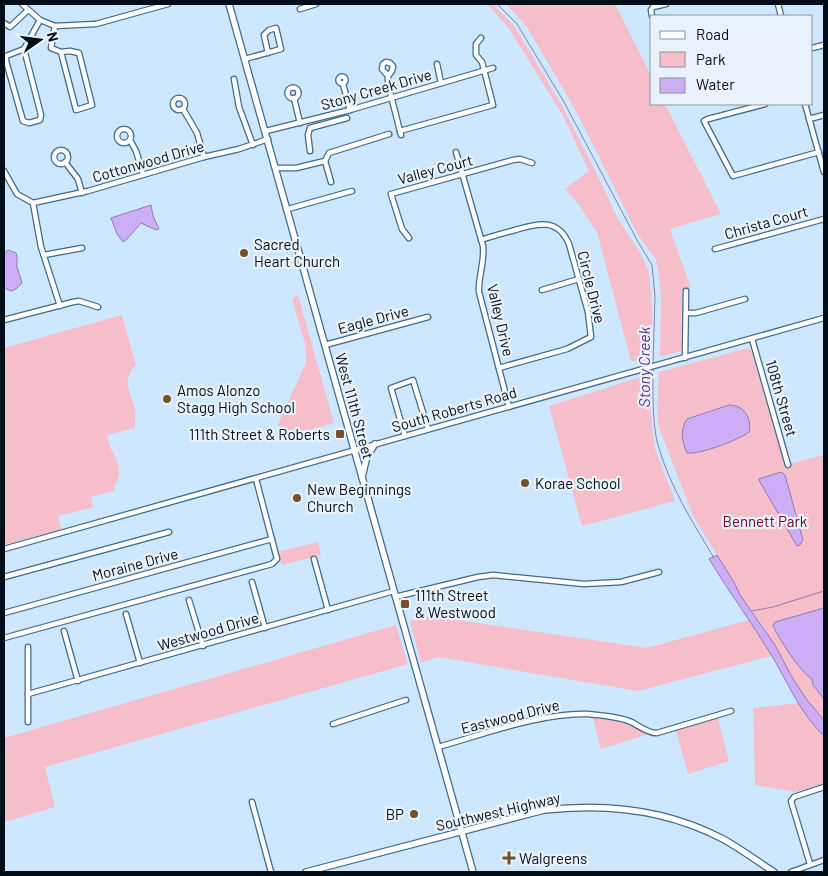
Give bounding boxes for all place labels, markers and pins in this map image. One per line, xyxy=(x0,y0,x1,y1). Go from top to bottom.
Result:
place label: Sacred Heart Church xyxy=(254,235,340,270)
marker: Sacred Heart Church xyxy=(238,247,250,259)
place label: Amos Alonzo Stagg High School xyxy=(177,381,295,416)
marker: Amos Alonzo Stagg High School xyxy=(161,393,173,405)
place label: 111th Street & Roberts xyxy=(189,425,330,443)
marker: 111th Street & Roberts xyxy=(334,428,346,440)
place label: Korae School xyxy=(535,474,621,492)
marker: Korae School xyxy=(519,477,531,489)
place label: New Beginnings Church xyxy=(307,480,411,515)
marker: New Beginnings Church xyxy=(291,492,303,504)
place label: 111th Street & Westwood xyxy=(415,586,496,621)
marker: 111th Street & Westwood xyxy=(399,598,411,610)
place label: BP xyxy=(386,805,404,823)
marker: BP xyxy=(408,808,420,820)
place label: Walgreens xyxy=(519,849,587,867)
marker: Walgreens xyxy=(503,852,515,864)

